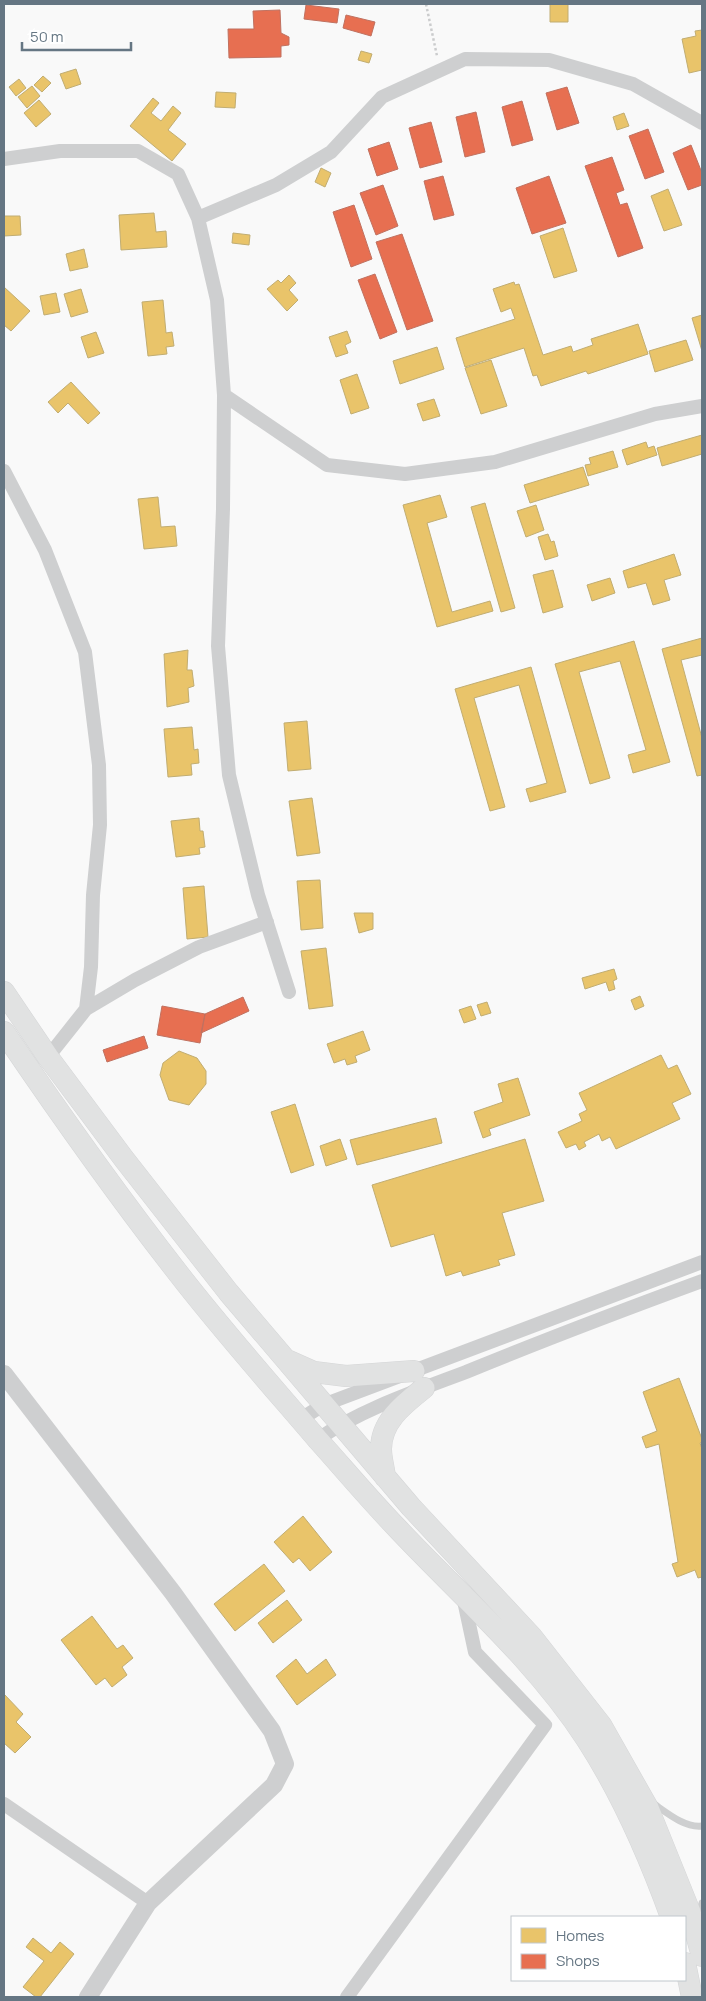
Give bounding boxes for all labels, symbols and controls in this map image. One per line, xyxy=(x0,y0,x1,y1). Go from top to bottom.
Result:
scale bar xyxy=(22,20,131,52)
text: 50 m xyxy=(30,26,64,47)
legend xyxy=(511,1916,686,1981)
text: Homes xyxy=(556,1925,605,1946)
text: Shops xyxy=(556,1950,600,1971)

